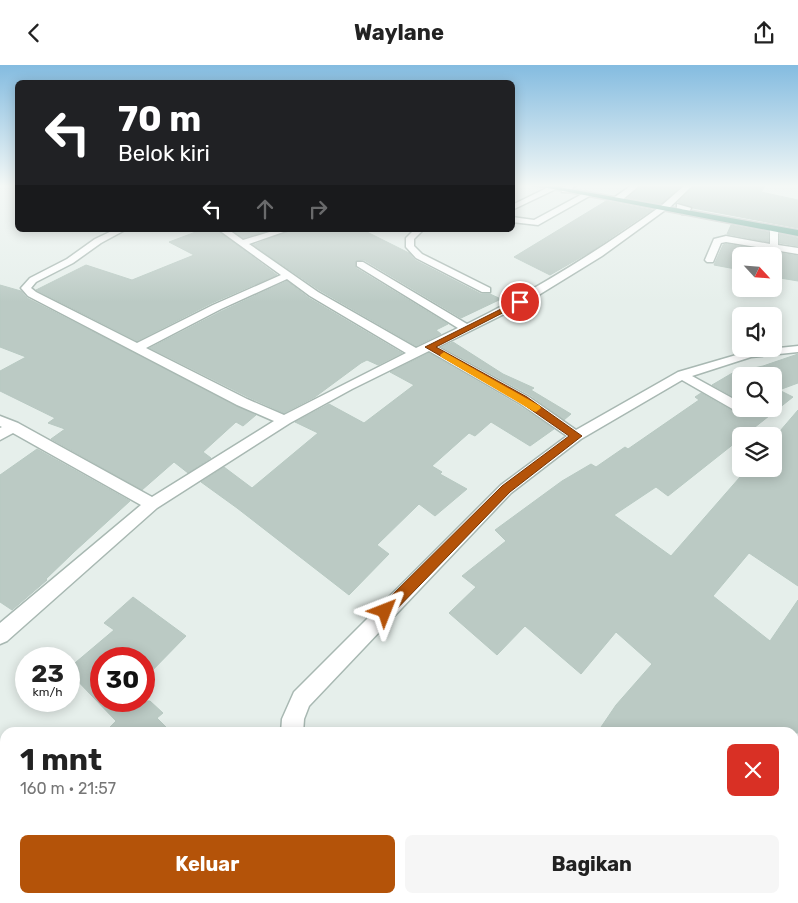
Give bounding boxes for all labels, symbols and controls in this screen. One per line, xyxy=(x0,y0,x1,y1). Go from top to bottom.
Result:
icon: back xyxy=(20,19,48,47)
text: Waylane xyxy=(354,19,444,46)
icon: share xyxy=(750,19,778,47)
text: 70 m xyxy=(118,98,201,140)
icon: left xyxy=(35,100,100,165)
text: Belok kiri xyxy=(118,140,210,167)
icon: left xyxy=(198,195,226,223)
icon: ahead xyxy=(251,195,279,223)
icon: right xyxy=(304,195,332,223)
north arrow xyxy=(732,247,782,297)
map controls xyxy=(732,247,782,477)
pin xyxy=(499,281,541,323)
icon: arrive xyxy=(506,288,534,316)
button: sound xyxy=(732,307,782,357)
button: search xyxy=(732,367,782,417)
button: layers xyxy=(732,427,782,477)
position arrow xyxy=(358,584,410,636)
speed limit sign: 30 xyxy=(90,647,155,712)
text: 23 xyxy=(31,659,64,688)
text: km/h xyxy=(33,685,62,699)
text: 1 mnt xyxy=(20,742,102,778)
button: close xyxy=(727,744,779,796)
text: 160 m · 21:57 xyxy=(20,779,116,798)
button: Keluar xyxy=(20,835,395,893)
button: Bagikan xyxy=(405,835,779,893)

